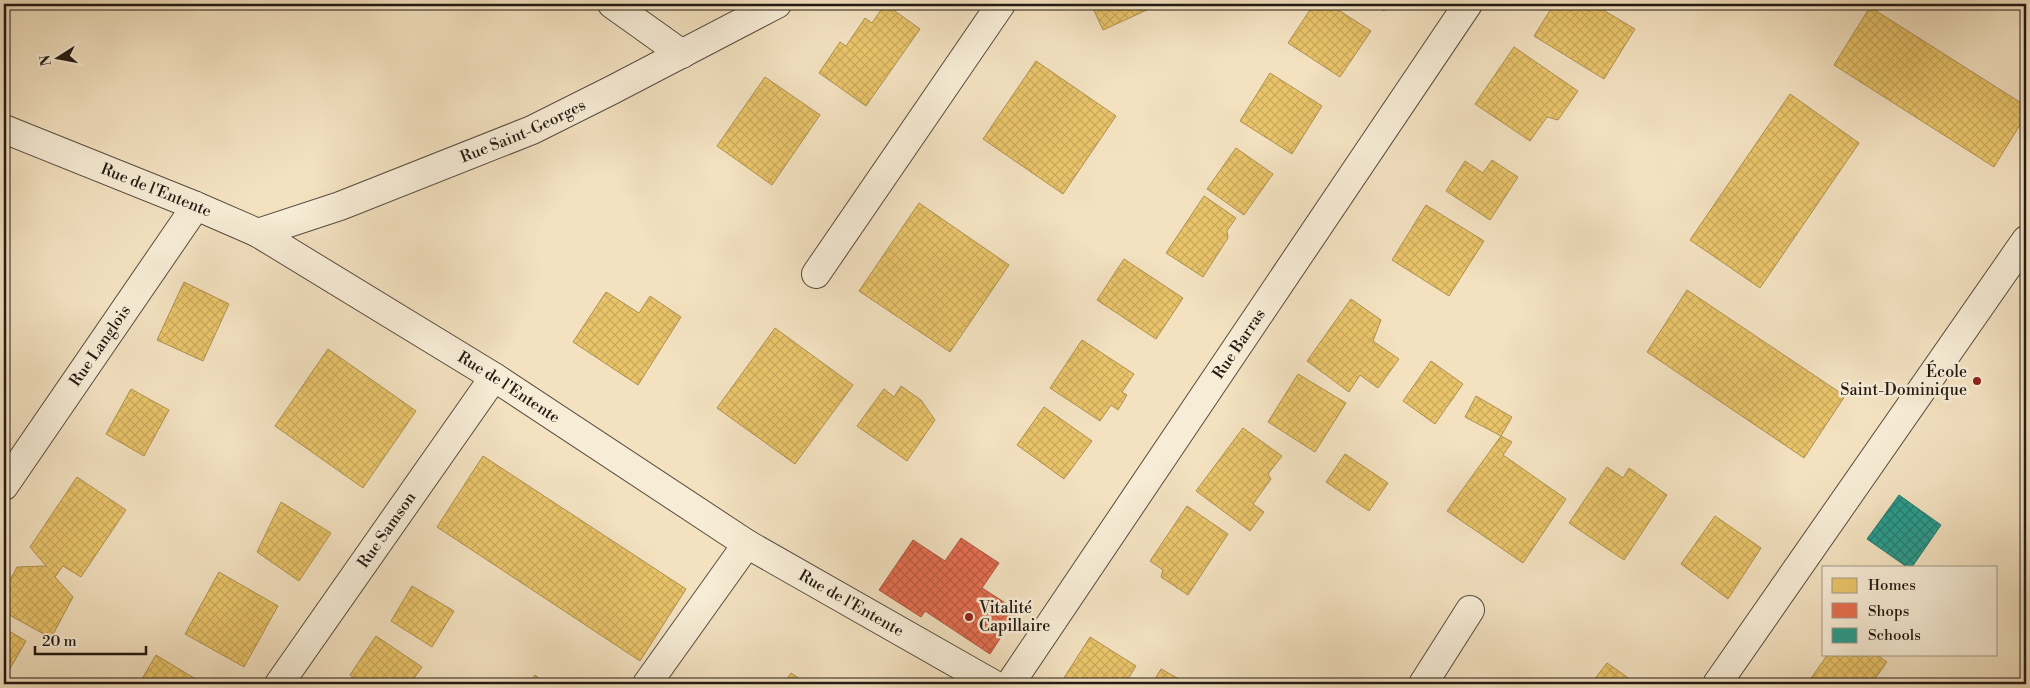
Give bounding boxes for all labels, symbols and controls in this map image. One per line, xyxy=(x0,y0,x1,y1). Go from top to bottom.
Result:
north arrow xyxy=(32,32,82,82)
text: N xyxy=(36,53,56,67)
street label: Rue Saint-Georges xyxy=(457,95,589,167)
street label: Rue de l'Entente xyxy=(98,159,215,222)
street label: Rue Langlois xyxy=(65,301,135,390)
street label: Rue Barras xyxy=(1208,305,1270,383)
street label: Rue de l'Entente xyxy=(454,347,564,428)
place label: École Saint-Dominique xyxy=(1840,360,1967,400)
marker: École Saint-Dominique xyxy=(1971,375,1983,387)
street label: Rue Samson xyxy=(353,488,421,572)
street label: Rue de l'Entente xyxy=(795,565,907,641)
legend xyxy=(1822,566,1998,656)
text: Homes xyxy=(1868,576,1916,595)
place label: Vitalité Capillaire xyxy=(978,598,1050,636)
text: Shops xyxy=(1868,602,1909,621)
marker: Vitalité Capillaire xyxy=(963,611,975,623)
scale bar xyxy=(35,623,146,655)
text: Schools xyxy=(1868,626,1921,645)
text: 20 m xyxy=(42,632,77,651)

